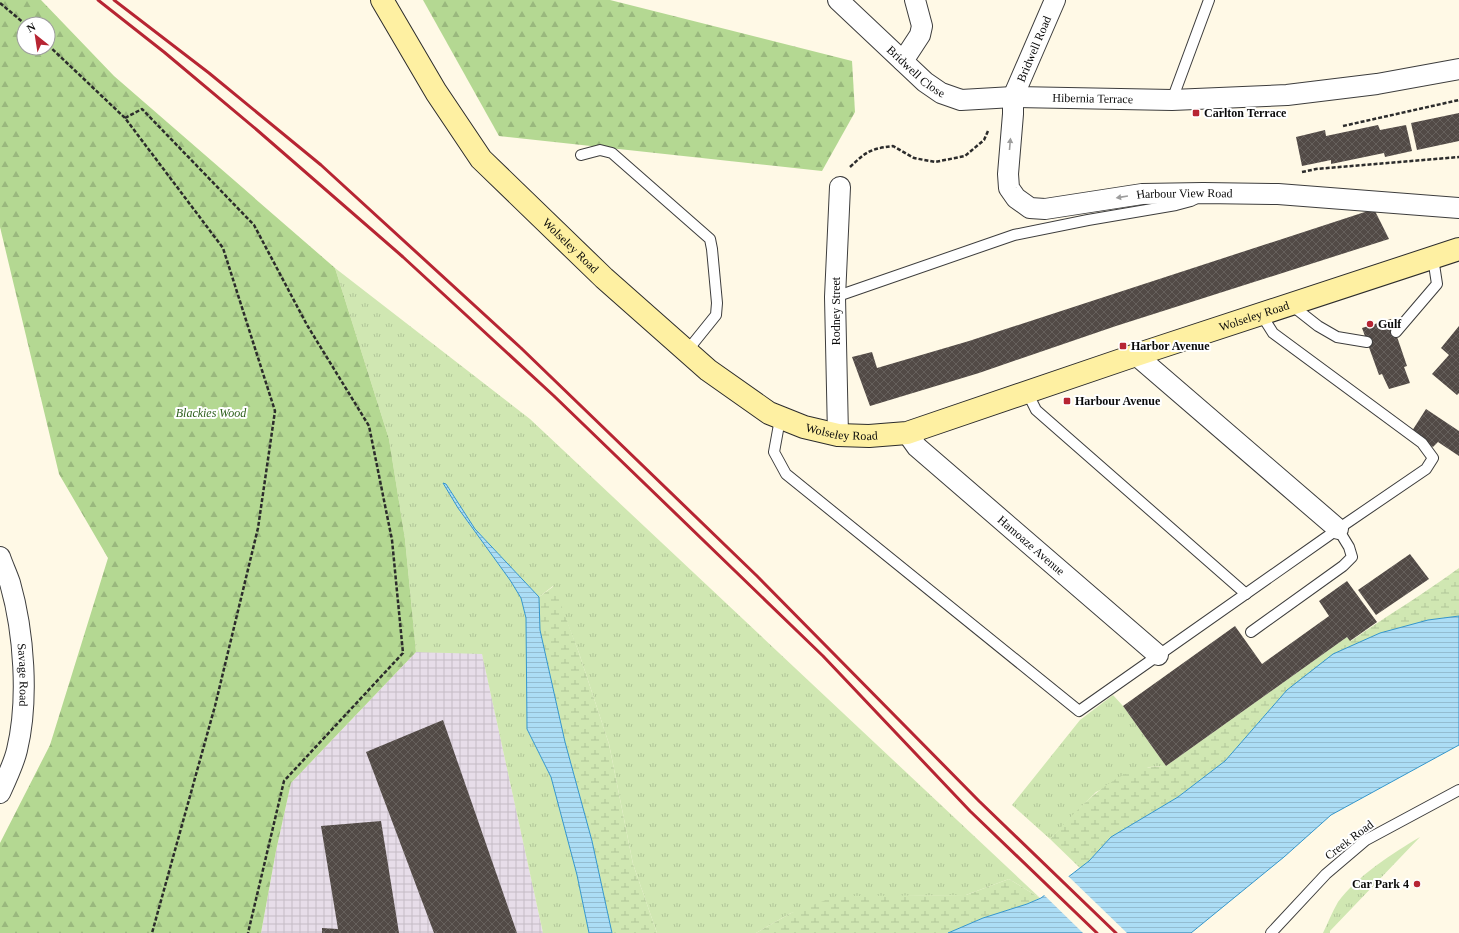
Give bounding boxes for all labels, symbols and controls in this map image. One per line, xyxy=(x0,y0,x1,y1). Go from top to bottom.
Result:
street label: Bridwell Road xyxy=(1014,14,1054,84)
north arrow xyxy=(16,16,56,56)
text: N xyxy=(25,20,37,35)
street label: Bridwell Close xyxy=(884,43,946,101)
street label: Hibernia Terrace xyxy=(1052,91,1133,106)
place label: Carlton Terrace xyxy=(1204,106,1287,120)
marker: Carlton Terrace xyxy=(1191,108,1201,118)
one-way arrow xyxy=(1007,138,1013,150)
street label: Harbour View Road xyxy=(1135,186,1233,202)
one-way arrow xyxy=(1116,195,1128,201)
street label: Wolseley Road xyxy=(540,215,602,276)
street label: Rodney Street xyxy=(829,276,843,345)
street label: Wolseley Road xyxy=(1217,298,1291,334)
place label: Gulf xyxy=(1378,317,1402,331)
marker: Gulf xyxy=(1365,319,1375,329)
place label: Harbor Avenue xyxy=(1131,339,1210,353)
marker: Harbor Avenue xyxy=(1118,341,1128,351)
place label: Harbour Avenue xyxy=(1075,394,1161,408)
marker: Harbour Avenue xyxy=(1062,396,1072,406)
park label: Blackies Wood xyxy=(176,406,247,420)
street label: Wolseley Road xyxy=(804,421,878,443)
street label: Hamoaze Avenue xyxy=(995,513,1068,578)
street label: Savage Road xyxy=(15,643,31,707)
street label: Creek Road xyxy=(1322,817,1376,863)
place label: Car Park 4 xyxy=(1352,877,1409,891)
marker: Car Park 4 xyxy=(1412,879,1422,889)

